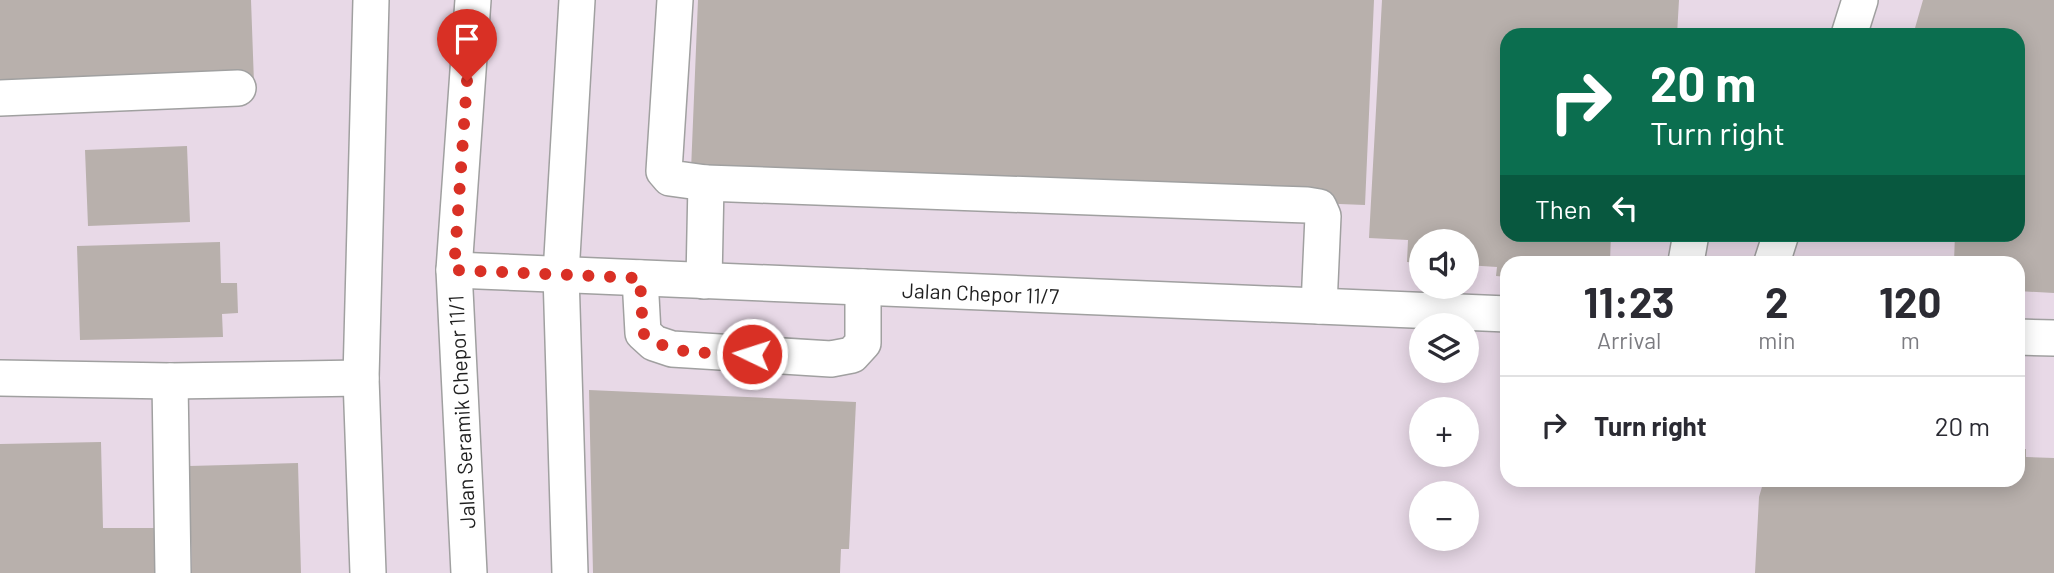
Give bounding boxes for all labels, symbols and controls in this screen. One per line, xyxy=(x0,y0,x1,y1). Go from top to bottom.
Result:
pin xyxy=(437,9,497,81)
icon: arrive xyxy=(448,20,486,58)
text: 20 m xyxy=(1650,53,1756,112)
icon: right xyxy=(1535,56,1626,147)
text: Turn right xyxy=(1650,113,1785,151)
icon: left xyxy=(1606,189,1644,227)
text: Then xyxy=(1535,193,1592,224)
map controls xyxy=(1409,229,1479,551)
button: sound xyxy=(1409,229,1479,299)
street label: Jalan Chepor 11/7 xyxy=(902,276,1060,308)
text: 11:23 xyxy=(1584,276,1675,326)
text: 2 xyxy=(1765,276,1789,326)
text: 120 xyxy=(1879,276,1941,326)
street label: Jalan Seramik Chepor 11/1 xyxy=(442,295,480,529)
button: layers xyxy=(1409,313,1479,383)
position arrow xyxy=(715,317,789,391)
text: Arrival xyxy=(1597,326,1661,354)
text: min xyxy=(1758,326,1795,354)
text: m xyxy=(1901,326,1920,354)
button: + xyxy=(1409,397,1479,467)
icon: right xyxy=(1535,406,1573,444)
text: Turn right xyxy=(1594,410,1707,441)
text: 20 m xyxy=(1935,410,1990,441)
button: − xyxy=(1409,481,1479,551)

